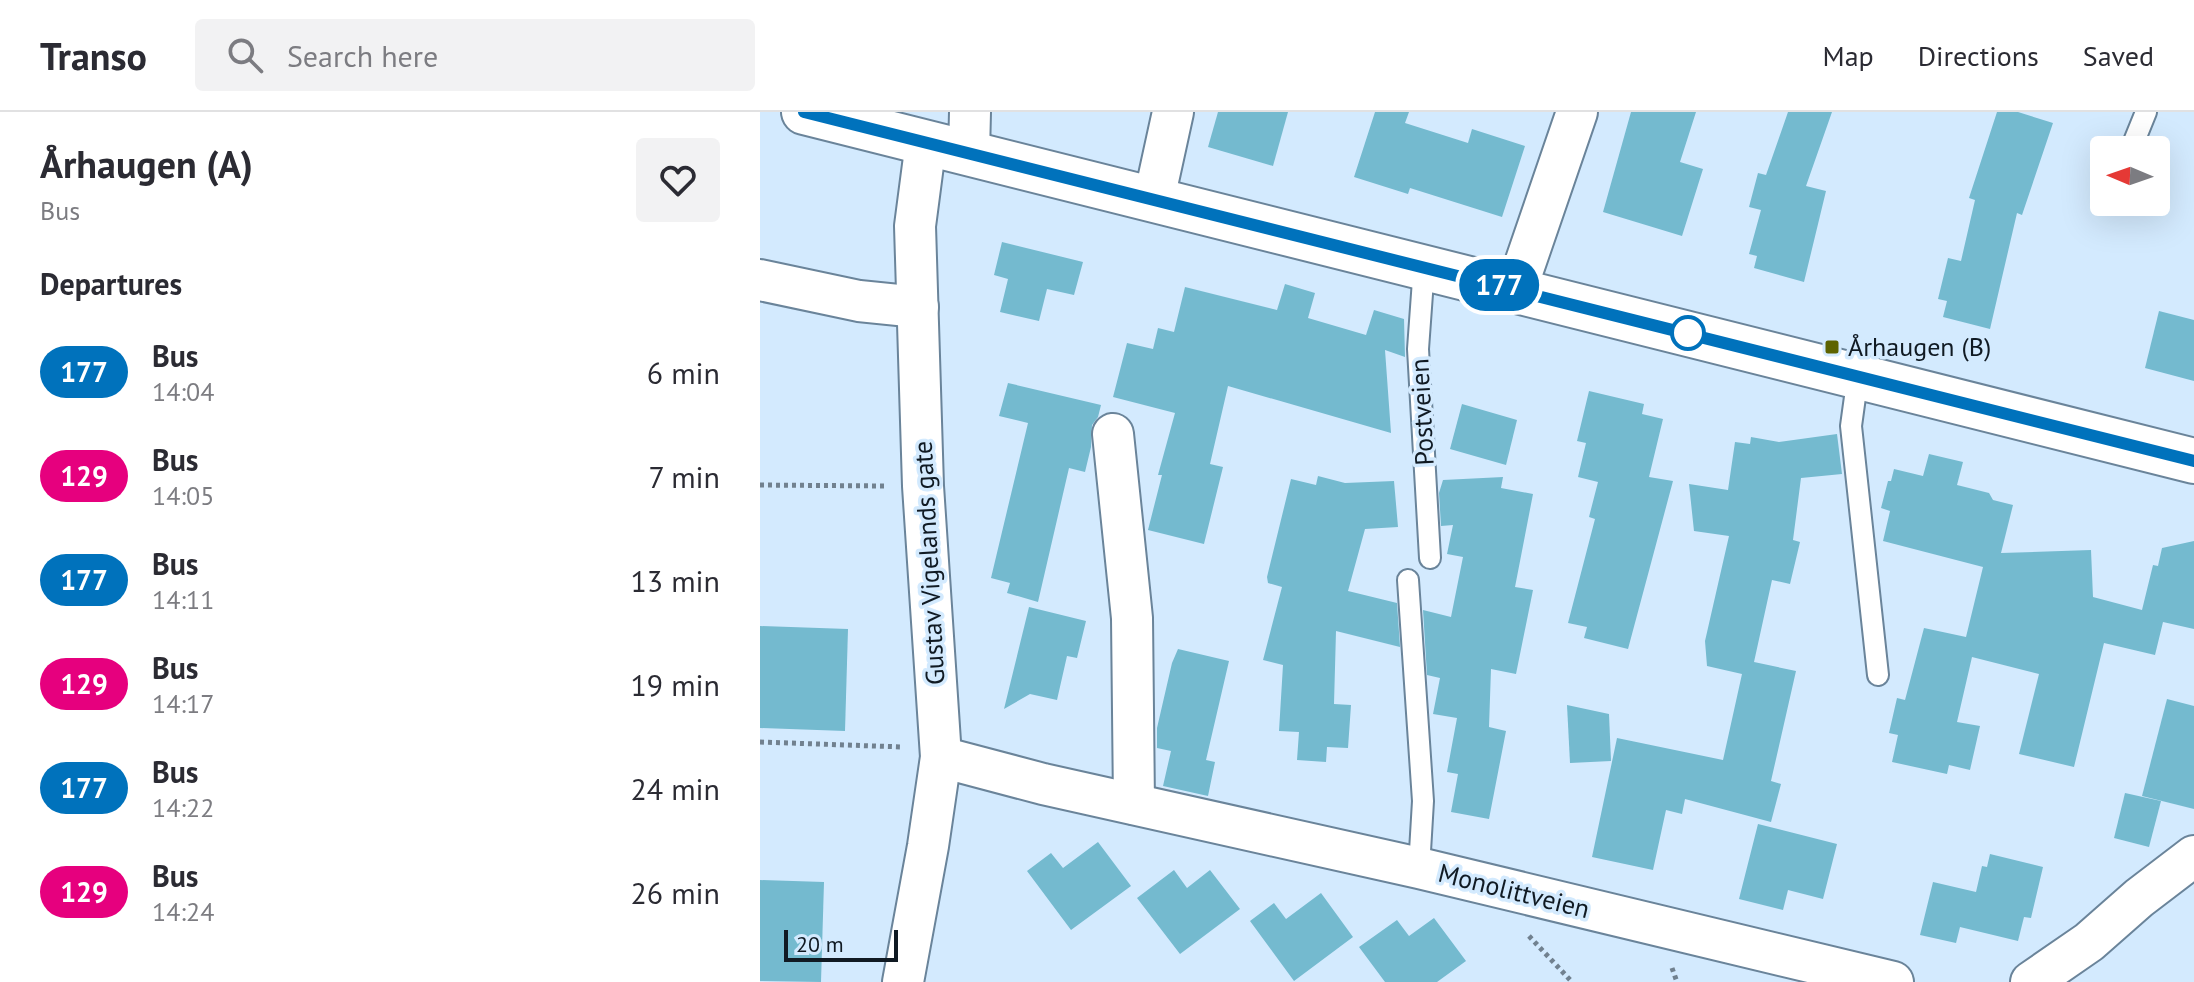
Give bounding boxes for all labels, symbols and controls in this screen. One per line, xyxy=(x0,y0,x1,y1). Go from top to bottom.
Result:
search box xyxy=(195,19,755,91)
text: Transo xyxy=(40,31,147,80)
icon: search xyxy=(223,33,267,77)
text: Search here xyxy=(287,36,438,75)
text: Map xyxy=(1823,37,1874,74)
text: Directions xyxy=(1918,37,2039,74)
text: Saved xyxy=(2083,37,2154,74)
north arrow xyxy=(2090,136,2170,216)
map controls xyxy=(2090,136,2170,216)
button: heart xyxy=(636,138,720,222)
text: Århaugen (A) xyxy=(40,139,253,188)
text: Bus xyxy=(40,194,80,227)
line badge: 177 xyxy=(1453,259,1545,311)
text: Departures xyxy=(40,264,182,303)
text: 177 xyxy=(1475,266,1523,303)
unlabelled marker xyxy=(1671,316,1705,350)
place label: Århaugen (B) xyxy=(1848,330,1991,363)
text: Bus xyxy=(152,336,199,375)
marker: Århaugen (B) xyxy=(1823,338,1841,356)
text: 177 xyxy=(60,353,108,390)
text: 6 min xyxy=(647,353,720,392)
street label: Postveien xyxy=(1402,358,1441,466)
text: 14:04 xyxy=(152,375,214,408)
text: Bus xyxy=(152,440,199,479)
street label: Gustav Vigelands gate xyxy=(906,440,951,686)
text: 129 xyxy=(60,457,108,494)
text: 7 min xyxy=(648,457,720,496)
text: 14:05 xyxy=(152,479,214,512)
text: Bus xyxy=(152,544,199,583)
text: 177 xyxy=(60,561,108,598)
text: 13 min xyxy=(630,561,720,600)
text: 14:11 xyxy=(152,583,214,616)
text: Bus xyxy=(152,648,199,687)
text: 129 xyxy=(60,665,108,702)
text: 19 min xyxy=(630,665,720,704)
text: 14:17 xyxy=(152,687,214,720)
text: Bus xyxy=(152,752,199,791)
text: 177 xyxy=(60,769,108,806)
text: 24 min xyxy=(630,769,720,808)
text: 14:22 xyxy=(152,791,214,824)
text: Bus xyxy=(152,856,199,895)
street label: Monolittveien xyxy=(1435,856,1593,925)
text: 129 xyxy=(60,873,108,910)
text: 26 min xyxy=(630,873,720,912)
text: 14:24 xyxy=(152,895,214,928)
scale bar xyxy=(784,926,898,962)
text: 20 m xyxy=(796,930,844,958)

